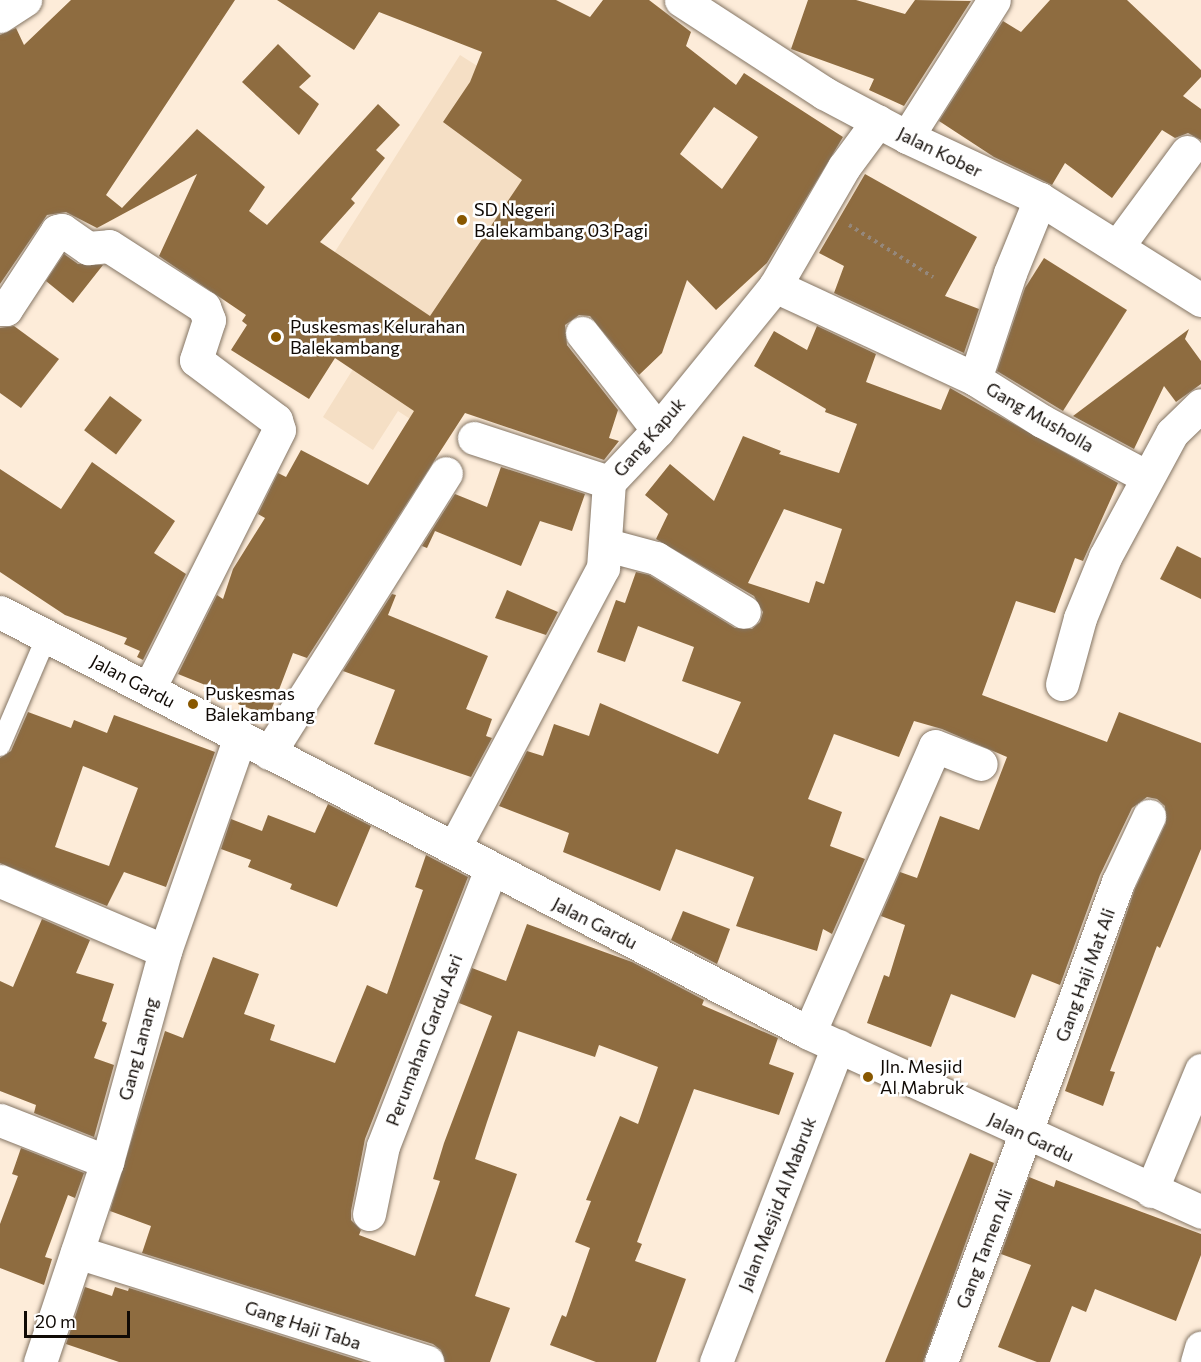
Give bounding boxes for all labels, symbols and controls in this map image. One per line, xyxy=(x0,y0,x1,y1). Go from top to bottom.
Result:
street label: Jalan Kober xyxy=(894,122,986,182)
place label: SD Negeri Balekambang 03 Pagi xyxy=(474,199,648,242)
marker: SD Negeri Balekambang 03 Pagi xyxy=(455,213,469,227)
place label: Puskesmas Kelurahan Balekambang xyxy=(290,316,465,358)
marker: Puskesmas Kelurahan Balekambang xyxy=(267,328,285,346)
street label: Gang Musholla xyxy=(982,377,1098,457)
street label: Gang Kapuk xyxy=(609,393,689,481)
street label: Jalan Gardu xyxy=(87,650,179,712)
place label: Puskesmas Balekambang xyxy=(205,683,315,726)
marker: Puskesmas Balekambang xyxy=(186,697,200,711)
street label: Jalan Gardu xyxy=(549,892,641,954)
street label: Gang Haji Mat Ali xyxy=(1051,905,1119,1045)
street label: Perumahan Gardu Asri xyxy=(381,951,467,1129)
street label: Gang Lanang xyxy=(114,995,162,1103)
place label: Jln. Mesjid Al Mabruk xyxy=(880,1056,965,1098)
marker: Jln. Mesjid Al Mabruk xyxy=(861,1070,875,1084)
street label: Jalan Gardu xyxy=(985,1108,1077,1166)
street label: Jalan Mesjid Al Mabruk xyxy=(734,1114,820,1294)
street label: Gang Tamen Ali xyxy=(951,1186,1017,1312)
street label: Gang Haji Taba xyxy=(242,1296,364,1354)
scale bar xyxy=(27,1299,134,1337)
text: 20 m xyxy=(35,1310,76,1332)

